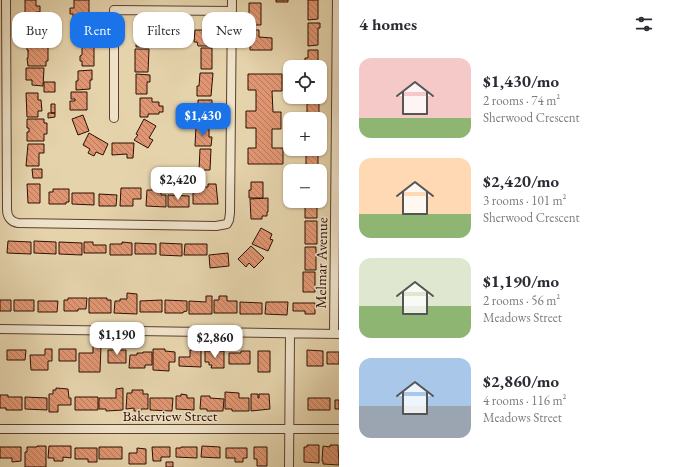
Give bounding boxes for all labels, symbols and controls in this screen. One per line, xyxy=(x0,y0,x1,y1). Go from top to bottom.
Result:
chip: Buy xyxy=(12,12,62,48)
chip: Rent xyxy=(70,12,125,48)
chip: Filters xyxy=(133,12,194,48)
chip: New xyxy=(202,12,256,48)
text: 4 homes xyxy=(359,13,417,35)
icon: filters xyxy=(633,13,655,35)
map controls xyxy=(283,60,327,208)
button: locate xyxy=(283,60,327,104)
text: $1,430/mo xyxy=(483,70,559,92)
icon: home xyxy=(391,74,439,122)
text: 2 rooms · 74 m² xyxy=(483,92,560,109)
pin: $1,430 xyxy=(170,103,236,137)
text: $1,430 xyxy=(185,107,221,124)
text: Sherwood Crescent xyxy=(483,109,580,126)
button: + xyxy=(283,112,327,156)
button: − xyxy=(283,164,327,208)
pin: $2,420 xyxy=(145,167,211,201)
text: $2,420/mo xyxy=(483,170,559,192)
text: $2,420 xyxy=(160,171,196,188)
icon: home xyxy=(391,174,439,222)
text: 3 rooms · 101 m² xyxy=(483,192,567,209)
text: Sherwood Crescent xyxy=(483,209,580,226)
street label: Melmar Avenue xyxy=(311,217,331,309)
text: $1,190/mo xyxy=(483,270,559,292)
icon: home xyxy=(391,274,439,322)
text: 2 rooms · 56 m² xyxy=(483,292,560,309)
text: Meadows Street xyxy=(483,309,562,326)
pin: $1,190 xyxy=(84,322,150,356)
pin: $2,860 xyxy=(182,325,248,359)
text: $1,190 xyxy=(99,326,135,343)
text: $2,860 xyxy=(197,329,233,346)
text: $2,860/mo xyxy=(483,370,559,392)
icon: home xyxy=(391,374,439,422)
text: 4 rooms · 116 m² xyxy=(483,392,567,409)
street label: Bakerview Street xyxy=(122,406,218,425)
text: Meadows Street xyxy=(483,409,562,426)

